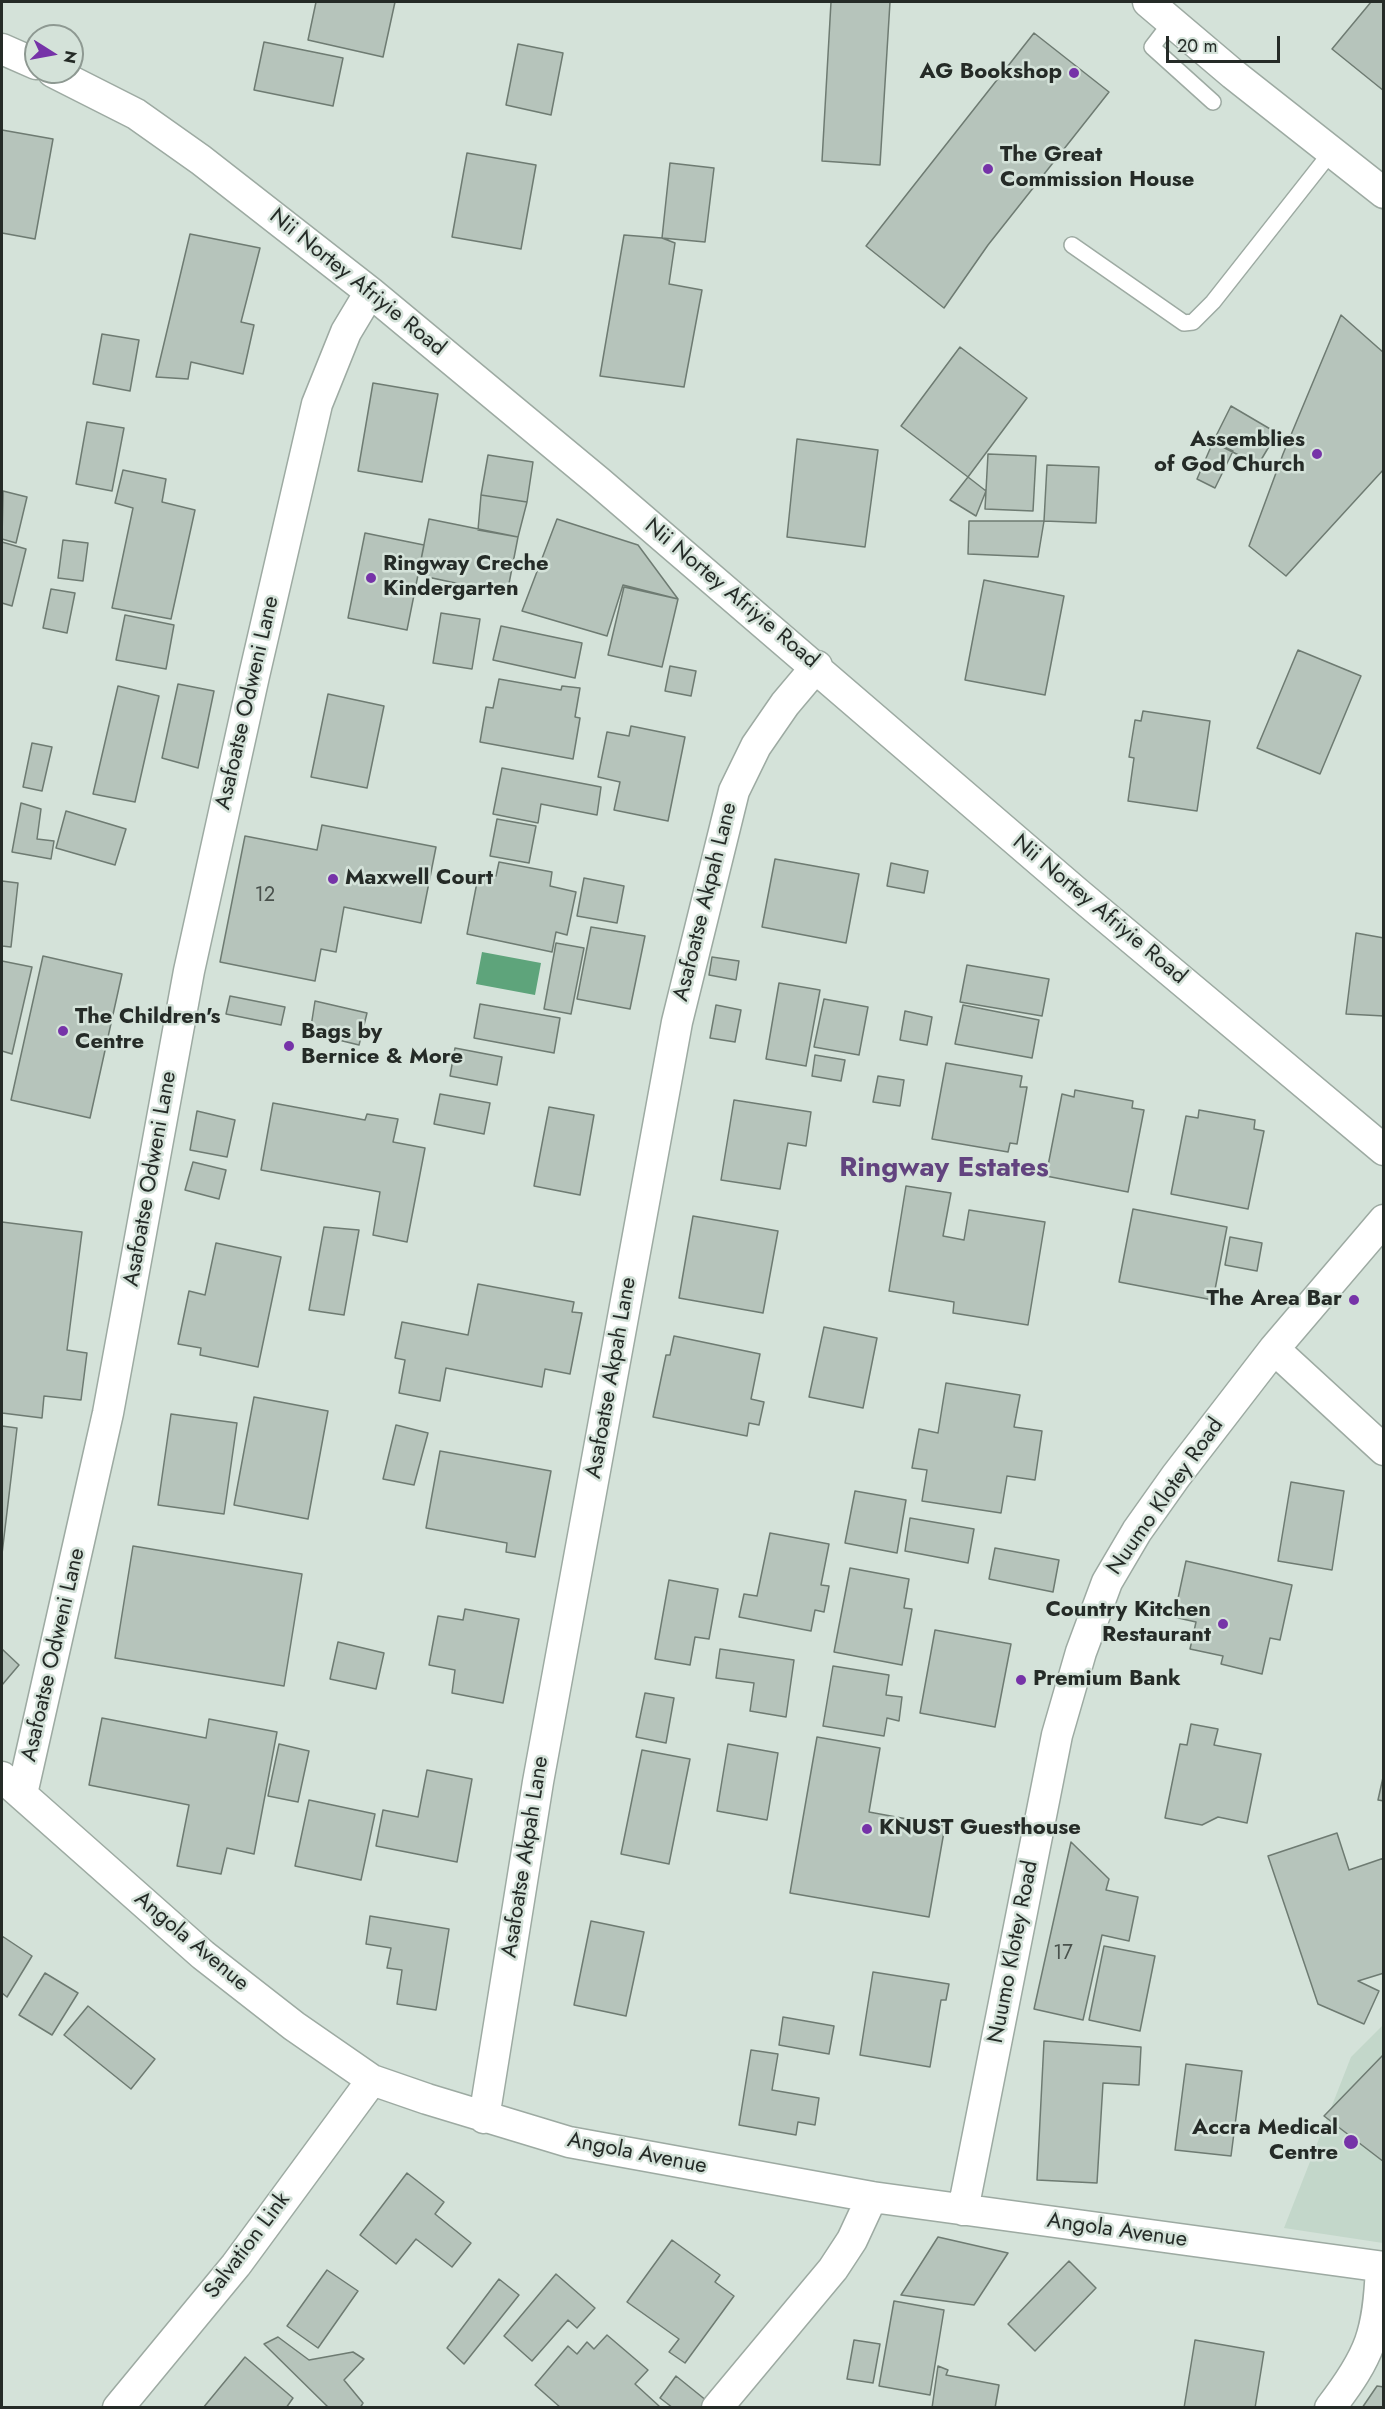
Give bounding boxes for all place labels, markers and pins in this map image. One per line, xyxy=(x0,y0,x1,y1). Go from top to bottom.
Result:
place label: AG Bookshop xyxy=(920,60,1062,86)
marker: AG Bookshop xyxy=(1067,66,1081,80)
place label: The Great Commission House xyxy=(1000,143,1194,194)
marker: The Great Commission House xyxy=(981,162,995,176)
place label: Assemblies of God Church xyxy=(1154,428,1305,480)
marker: Assemblies of God Church xyxy=(1310,447,1324,461)
place label: Ringway Creche Kindergarten xyxy=(383,552,549,604)
marker: Ringway Creche Kindergarten xyxy=(364,571,378,585)
place label: Maxwell Court xyxy=(345,866,493,892)
marker: Maxwell Court xyxy=(326,872,340,886)
place label: The Children's Centre xyxy=(75,1005,220,1056)
place label: Bags by Bernice & More xyxy=(301,1020,463,1072)
marker: The Children's Centre xyxy=(56,1024,70,1038)
marker: Bags by Bernice & More xyxy=(282,1039,296,1053)
place label: The Area Bar xyxy=(1206,1287,1342,1313)
marker: The Area Bar xyxy=(1347,1293,1361,1307)
place label: Country Kitchen Restaurant xyxy=(1045,1598,1211,1650)
marker: Country Kitchen Restaurant xyxy=(1216,1617,1230,1631)
place label: Premium Bank xyxy=(1033,1667,1181,1693)
marker: Premium Bank xyxy=(1014,1673,1028,1687)
place label: KNUST Guesthouse xyxy=(879,1816,1081,1842)
marker: KNUST Guesthouse xyxy=(860,1822,874,1836)
place label: Accra Medical Centre xyxy=(1192,2116,1338,2168)
marker: Accra Medical Centre xyxy=(1342,2133,1360,2151)

